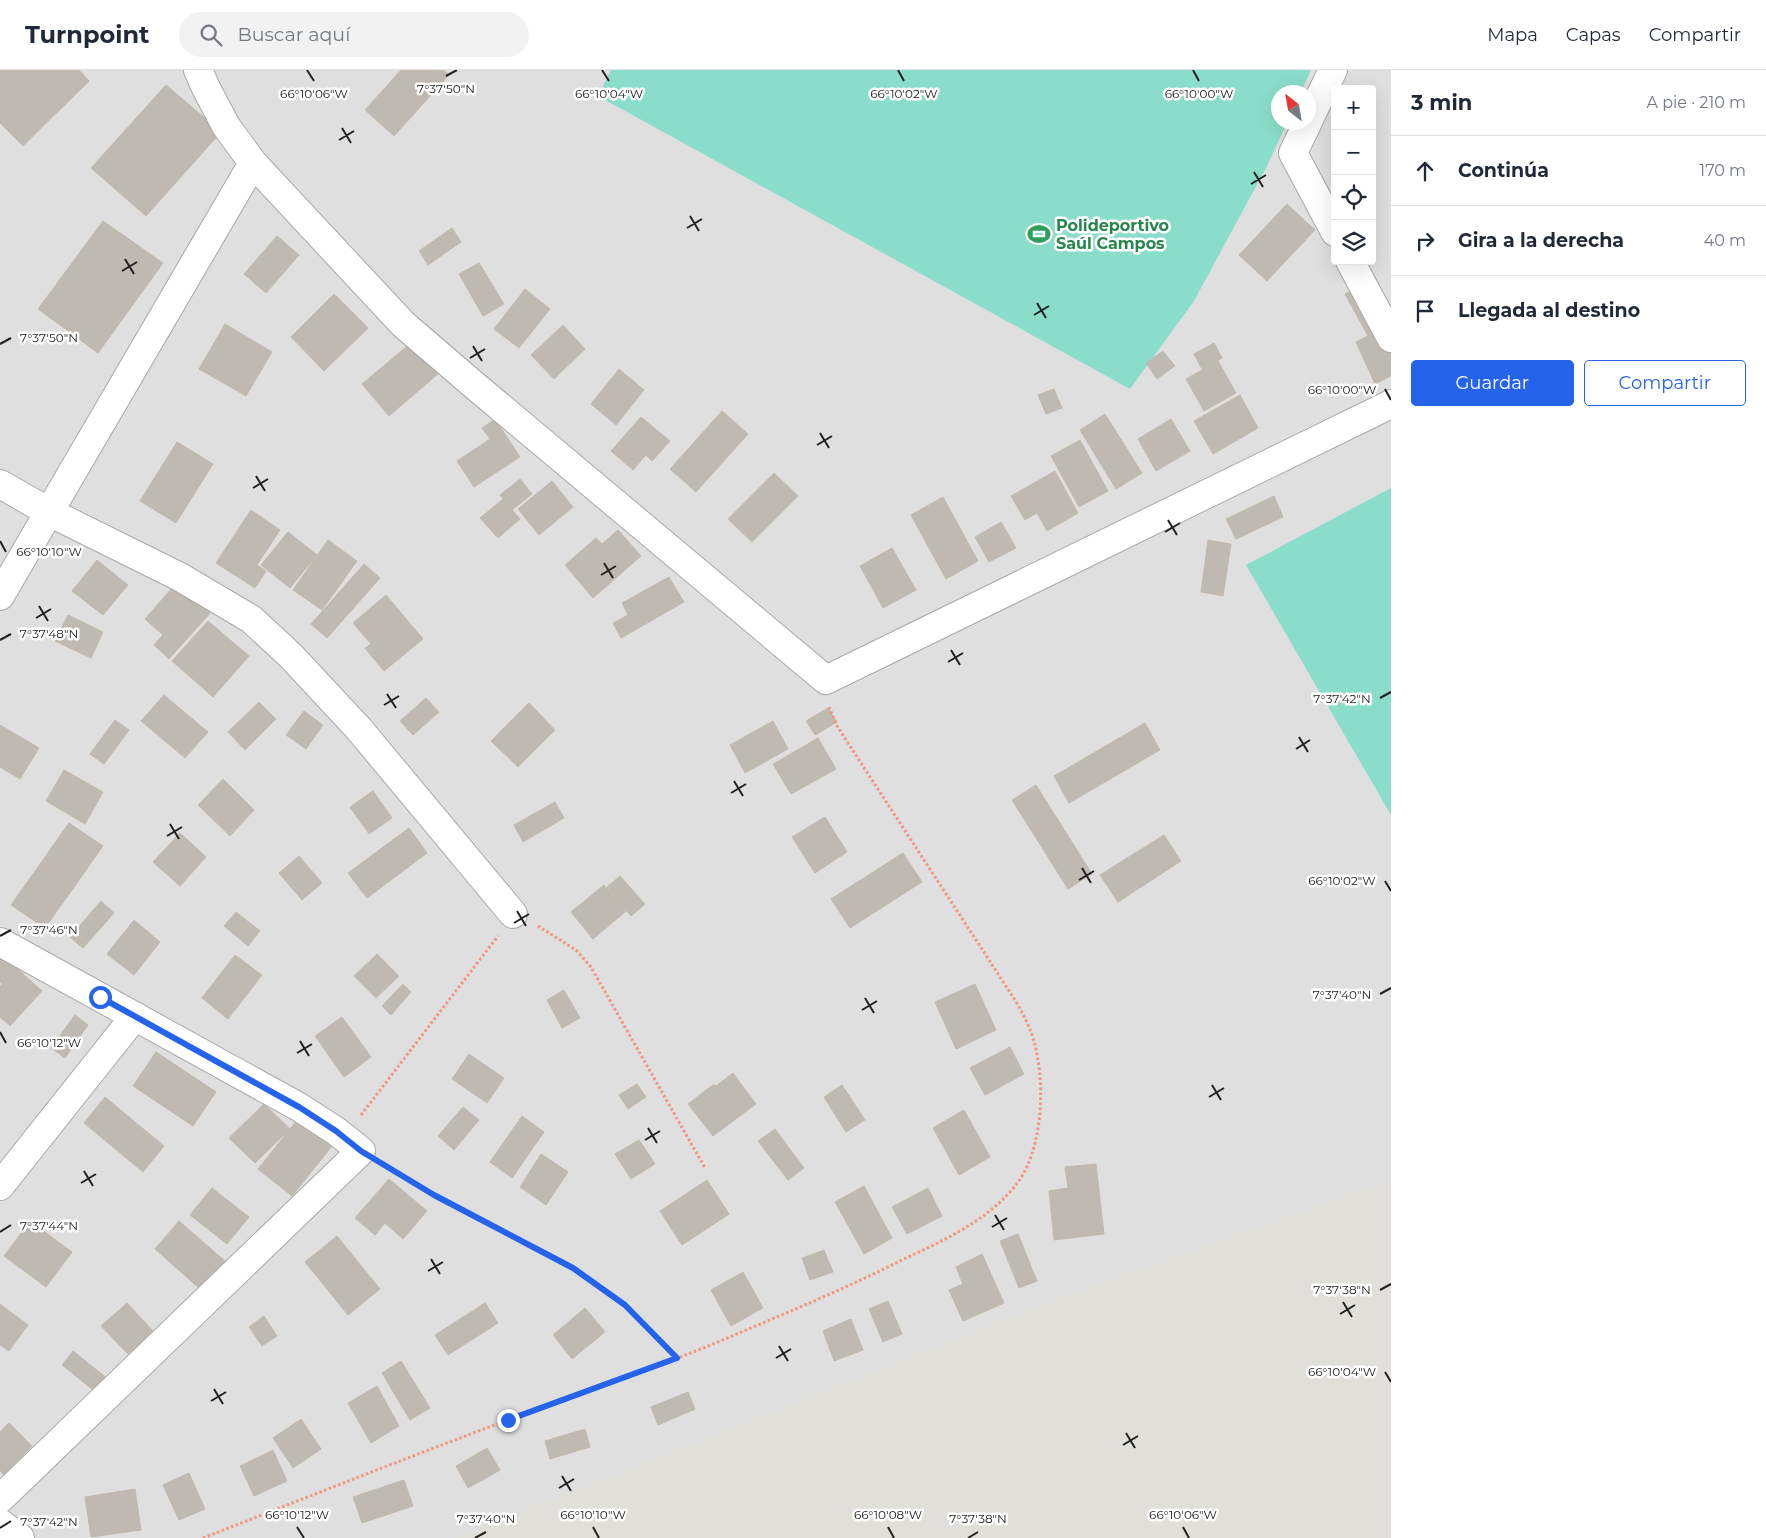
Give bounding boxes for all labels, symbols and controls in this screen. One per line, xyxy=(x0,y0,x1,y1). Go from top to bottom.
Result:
search box xyxy=(179,12,529,57)
text: Turnpoint xyxy=(25,20,149,49)
icon: search xyxy=(197,21,225,49)
text: Buscar aquí xyxy=(237,23,350,46)
text: Mapa xyxy=(1487,24,1538,46)
text: Capas xyxy=(1566,24,1621,46)
text: Compartir xyxy=(1649,24,1741,46)
text: 7°37'50"N xyxy=(417,81,475,96)
north arrow xyxy=(1271,85,1316,130)
map controls xyxy=(1331,85,1376,265)
button: + xyxy=(1331,85,1376,130)
text: 66°10'06"W xyxy=(280,86,348,101)
text: 66°10'04"W xyxy=(575,86,643,101)
text: 66°10'02"W xyxy=(870,86,938,101)
text: 66°10'00"W xyxy=(1165,86,1233,101)
text: 3 min xyxy=(1411,90,1472,115)
text: A pie · 210 m xyxy=(1646,93,1746,112)
button: − xyxy=(1331,130,1376,175)
icon: ahead xyxy=(1411,157,1439,185)
text: Continúa xyxy=(1458,159,1549,182)
text: 170 m xyxy=(1699,161,1746,180)
button: locate xyxy=(1331,175,1376,220)
place label: Polideportivo Saúl Campos xyxy=(1056,216,1169,253)
button: layers xyxy=(1331,220,1376,265)
sports icon: Polideportivo Saúl Campos xyxy=(1026,221,1052,247)
icon: right xyxy=(1411,227,1439,255)
text: Gira a la derecha xyxy=(1458,229,1624,252)
text: 40 m xyxy=(1704,231,1746,250)
icon: arrive xyxy=(1411,297,1439,325)
text: Llegada al destino xyxy=(1458,299,1640,322)
text: 7°37'50"N xyxy=(20,330,78,345)
button: Guardar xyxy=(1411,360,1574,406)
button: Compartir xyxy=(1584,360,1746,406)
text: 66°10'00"W xyxy=(1308,382,1376,397)
text: 66°10'10"W xyxy=(16,544,82,559)
text: 7°37'48"N xyxy=(20,626,78,641)
text: 7°37'42"N xyxy=(1313,691,1371,706)
text: 66°10'02"W xyxy=(1308,873,1376,888)
text: 7°37'46"N xyxy=(20,922,78,937)
route start xyxy=(89,986,112,1009)
text: 7°37'40"N xyxy=(1313,987,1371,1002)
text: 66°10'12"W xyxy=(17,1035,81,1050)
text: 7°37'44"N xyxy=(20,1218,78,1233)
text: 7°37'38"N xyxy=(1313,1282,1371,1297)
text: 66°10'04"W xyxy=(1308,1364,1376,1379)
route end xyxy=(497,1409,520,1432)
text: 66°10'12"W xyxy=(265,1507,329,1522)
text: 66°10'10"W xyxy=(560,1507,626,1522)
text: 66°10'08"W xyxy=(854,1507,922,1522)
text: 66°10'06"W xyxy=(1149,1507,1217,1522)
text: 7°37'40"N xyxy=(457,1511,515,1526)
text: 7°37'38"N xyxy=(949,1511,1007,1526)
text: 7°37'42"N xyxy=(20,1514,78,1529)

